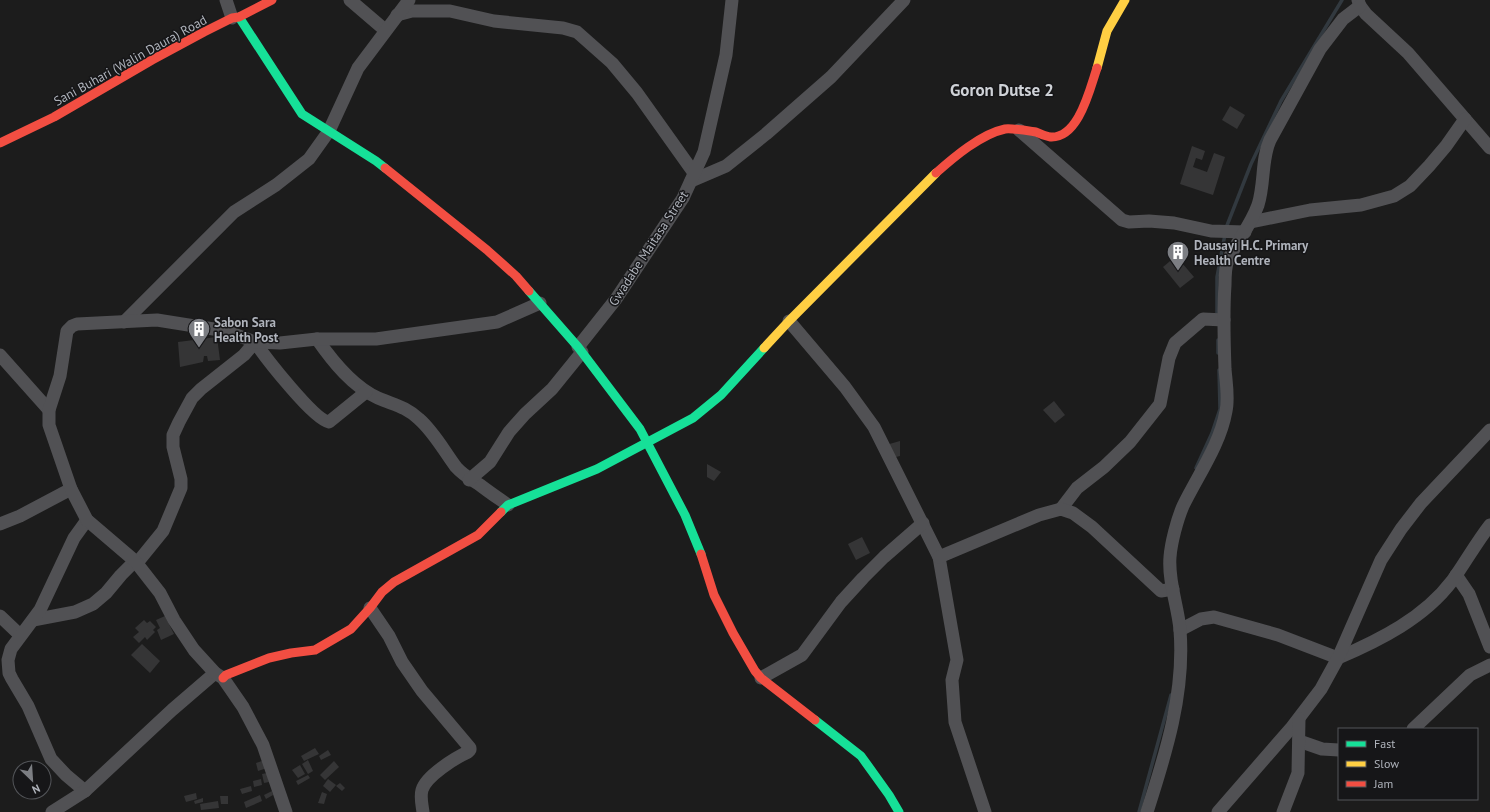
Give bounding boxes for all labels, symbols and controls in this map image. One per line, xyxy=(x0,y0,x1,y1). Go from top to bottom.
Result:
street label: Sani Buhari (Walin Daura) Road xyxy=(51,11,210,110)
district label: Goron Dutse 2 xyxy=(950,79,1054,101)
street label: Gwadabe Maitasa Street xyxy=(605,187,692,309)
place label: Dausayi H.C. Primary Health Centre xyxy=(1194,237,1309,269)
building icon: Dausayi H.C. Primary Health Centre xyxy=(1165,239,1191,272)
place label: Sabon Sara Health Post xyxy=(214,314,279,346)
building icon: Sabon Sara Health Post xyxy=(186,316,212,349)
legend xyxy=(1338,728,1478,800)
text: Fast xyxy=(1374,736,1395,751)
text: Slow xyxy=(1374,756,1399,771)
north arrow xyxy=(12,760,52,800)
text: Jam xyxy=(1373,776,1393,791)
text: N xyxy=(30,781,42,797)

